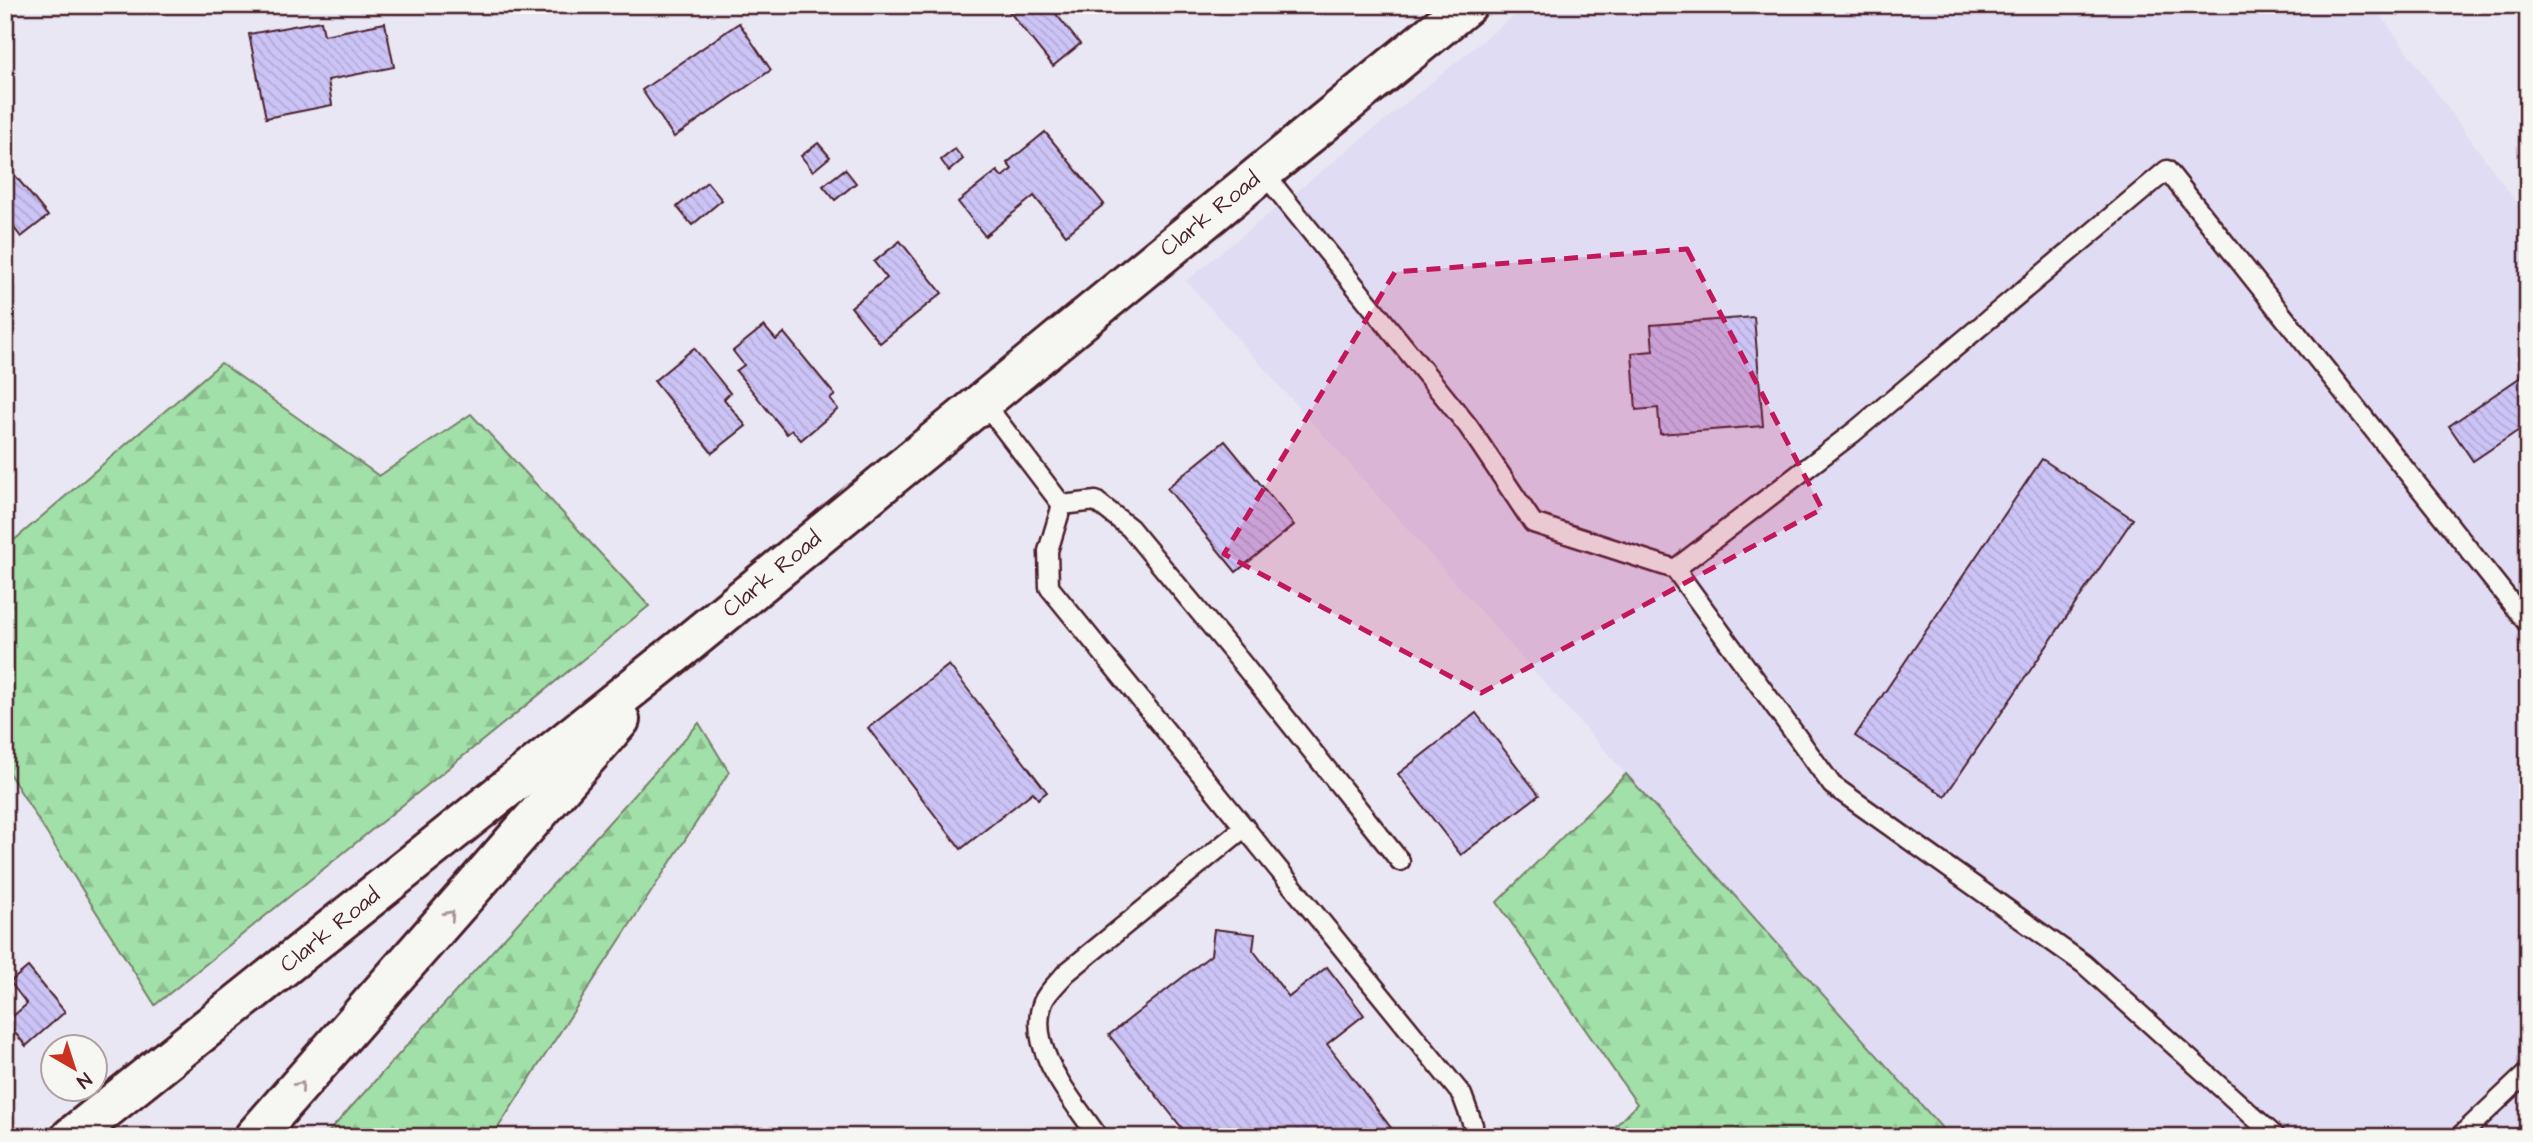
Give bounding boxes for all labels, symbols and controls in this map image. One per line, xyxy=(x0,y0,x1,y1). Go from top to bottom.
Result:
street label: Clark Road xyxy=(1153,164,1267,264)
street label: Clark Road xyxy=(716,523,829,625)
street label: Clark Road xyxy=(273,880,387,980)
one-way arrow xyxy=(442,910,454,923)
north arrow xyxy=(38,1034,108,1104)
text: N xyxy=(71,1066,97,1094)
one-way arrow xyxy=(291,1081,304,1094)

